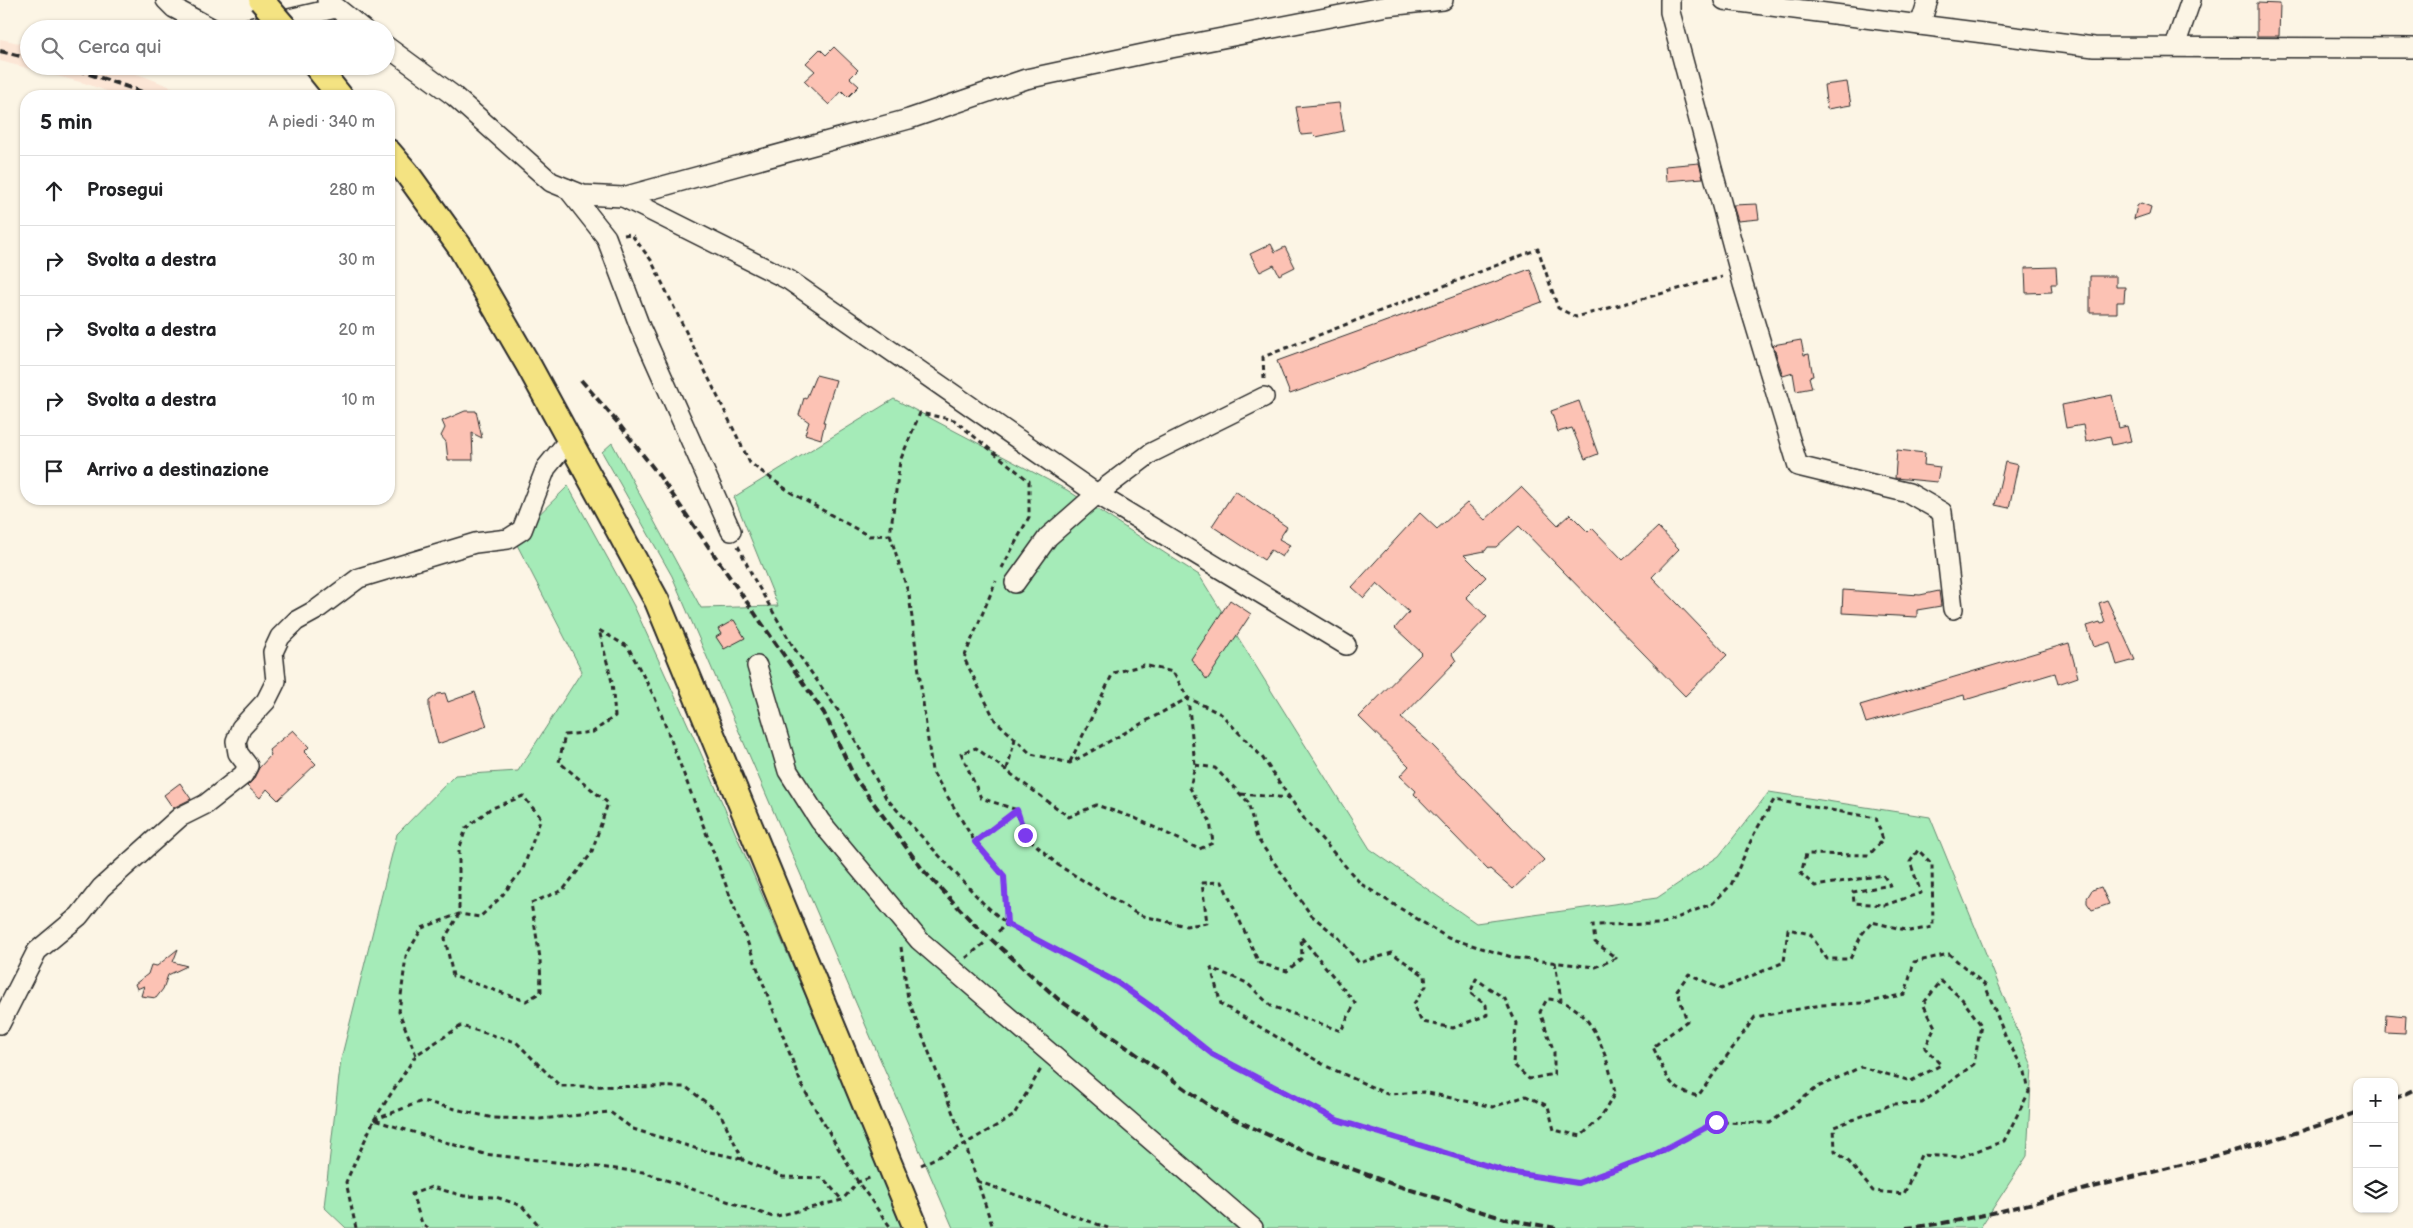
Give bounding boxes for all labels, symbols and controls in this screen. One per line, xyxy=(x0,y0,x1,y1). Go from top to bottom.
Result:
search box xyxy=(20,20,395,75)
icon: search xyxy=(38,34,66,62)
text: Cerca qui xyxy=(78,36,161,59)
text: 5 min xyxy=(40,110,93,135)
text: A piedi · 340 m xyxy=(268,113,375,132)
icon: ahead xyxy=(40,177,68,205)
text: Prosegui xyxy=(87,179,163,202)
text: 280 m xyxy=(329,181,375,200)
icon: right xyxy=(40,247,68,275)
text: Svolta a destra xyxy=(87,249,217,272)
text: 30 m xyxy=(338,251,375,270)
icon: right xyxy=(40,317,68,345)
text: Svolta a destra xyxy=(87,319,217,342)
text: 20 m xyxy=(339,321,375,340)
icon: right xyxy=(40,387,68,415)
text: Svolta a destra xyxy=(87,389,217,412)
text: 10 m xyxy=(342,391,375,410)
icon: arrive xyxy=(40,457,68,485)
text: Arrivo a destinazione xyxy=(87,459,269,482)
route end xyxy=(1014,824,1037,847)
map controls xyxy=(2353,1078,2398,1213)
button: + xyxy=(2353,1078,2398,1123)
route start xyxy=(1705,1111,1728,1134)
button: − xyxy=(2353,1123,2398,1168)
button: layers xyxy=(2353,1168,2398,1213)

